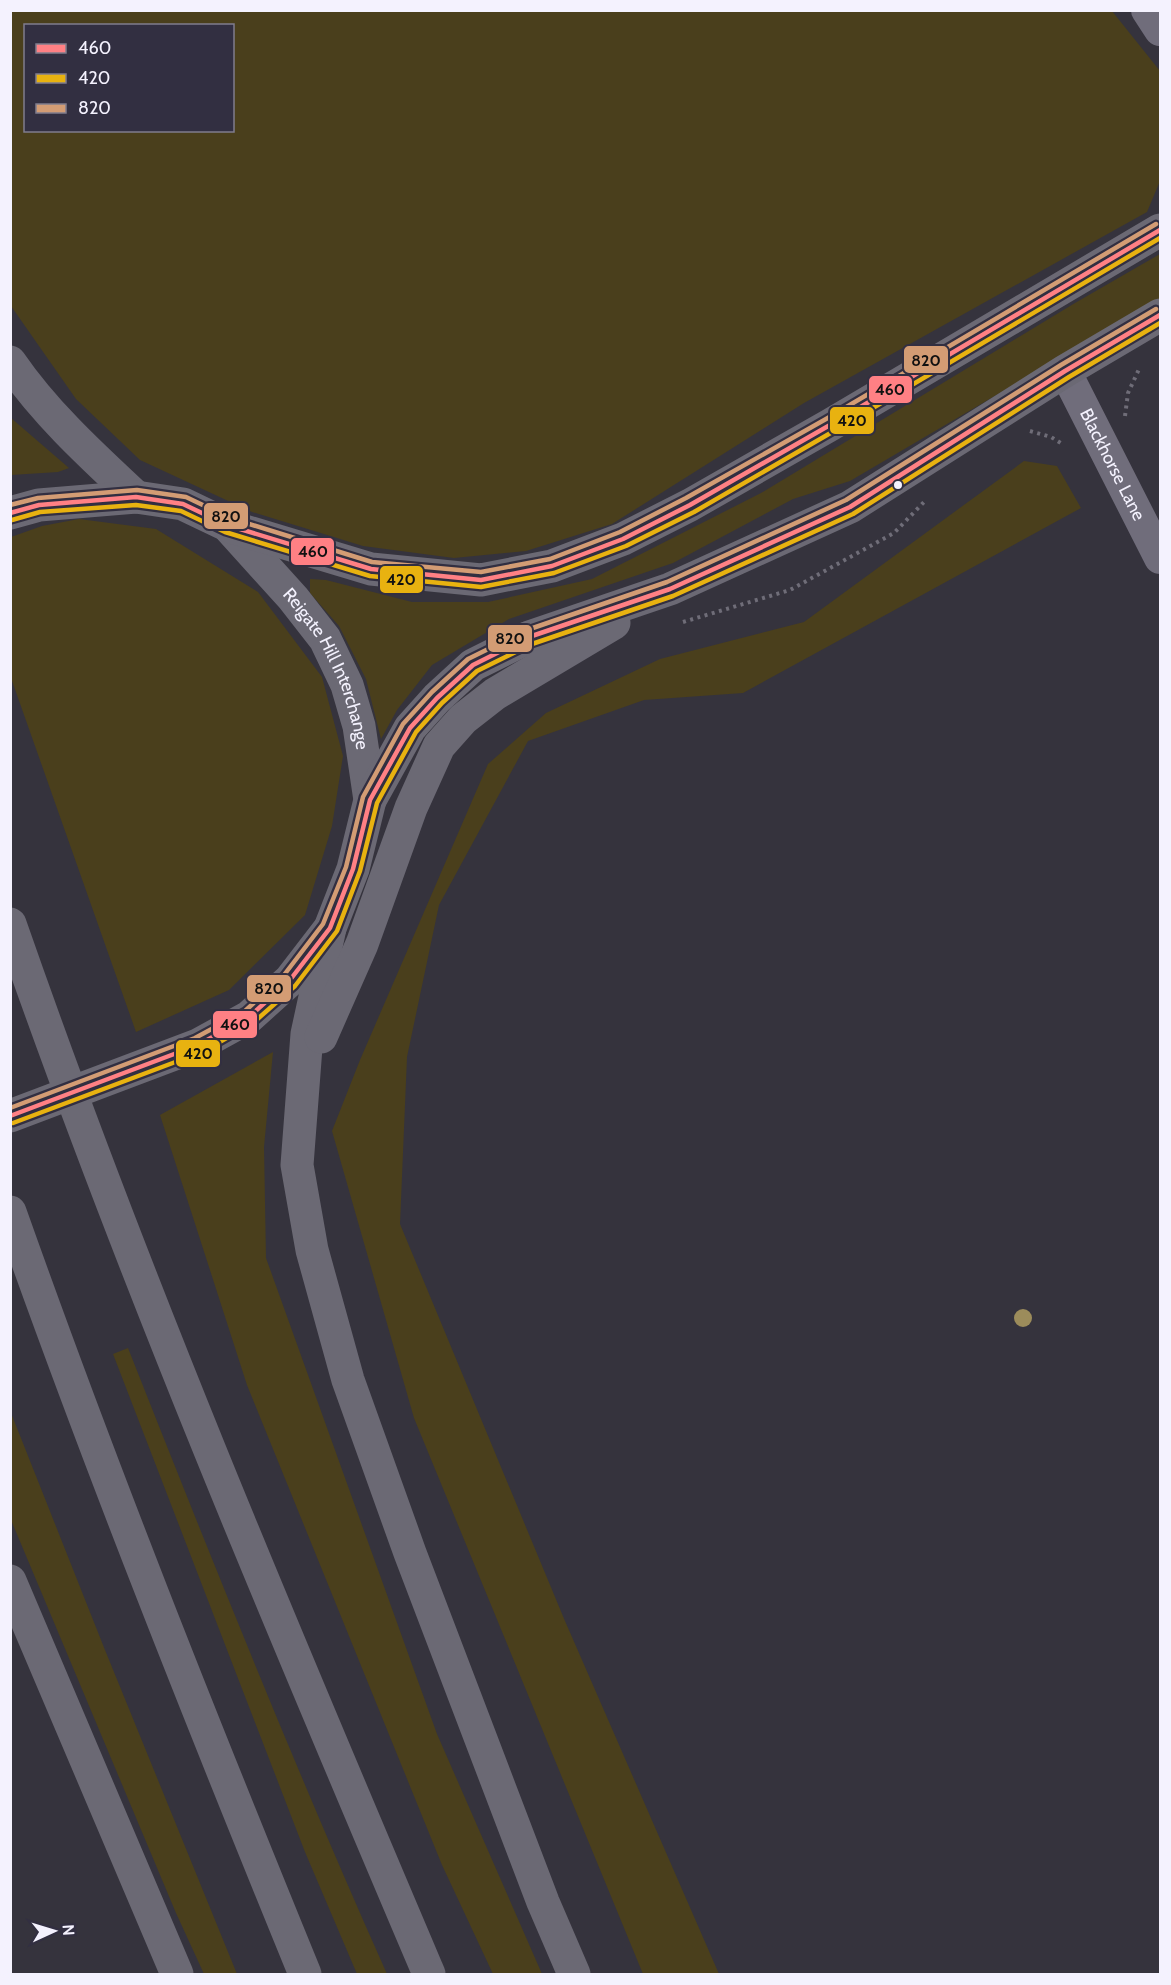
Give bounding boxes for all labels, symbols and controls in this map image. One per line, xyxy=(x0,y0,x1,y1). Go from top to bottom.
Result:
legend xyxy=(24,24,234,132)
text: 460 xyxy=(78,37,111,59)
text: 420 xyxy=(78,67,110,89)
text: 820 xyxy=(78,97,111,119)
line badge: 820 xyxy=(903,345,949,374)
text: 820 xyxy=(911,351,941,370)
line badge: 460 xyxy=(868,375,913,404)
text: 460 xyxy=(875,380,905,399)
street label: Blackhorse Lane xyxy=(1075,405,1150,524)
line badge: 420 xyxy=(829,406,875,435)
text: 420 xyxy=(837,411,867,430)
unlabelled marker xyxy=(892,479,904,491)
line badge: 820 xyxy=(203,502,249,530)
text: 820 xyxy=(211,507,241,526)
line badge: 460 xyxy=(290,537,335,566)
text: 460 xyxy=(298,542,328,561)
line badge: 420 xyxy=(379,565,424,594)
text: 420 xyxy=(386,570,416,589)
street label: Reigate Hill Interchange xyxy=(278,583,373,751)
line badge: 820 xyxy=(487,624,533,653)
text: 820 xyxy=(495,629,525,648)
line badge: 820 xyxy=(246,974,292,1003)
text: 820 xyxy=(254,979,284,998)
line badge: 460 xyxy=(212,1010,258,1039)
text: 460 xyxy=(220,1015,250,1034)
line badge: 420 xyxy=(175,1039,221,1068)
text: 420 xyxy=(183,1044,213,1063)
north arrow xyxy=(24,1901,84,1961)
text: N xyxy=(59,1924,78,1936)

